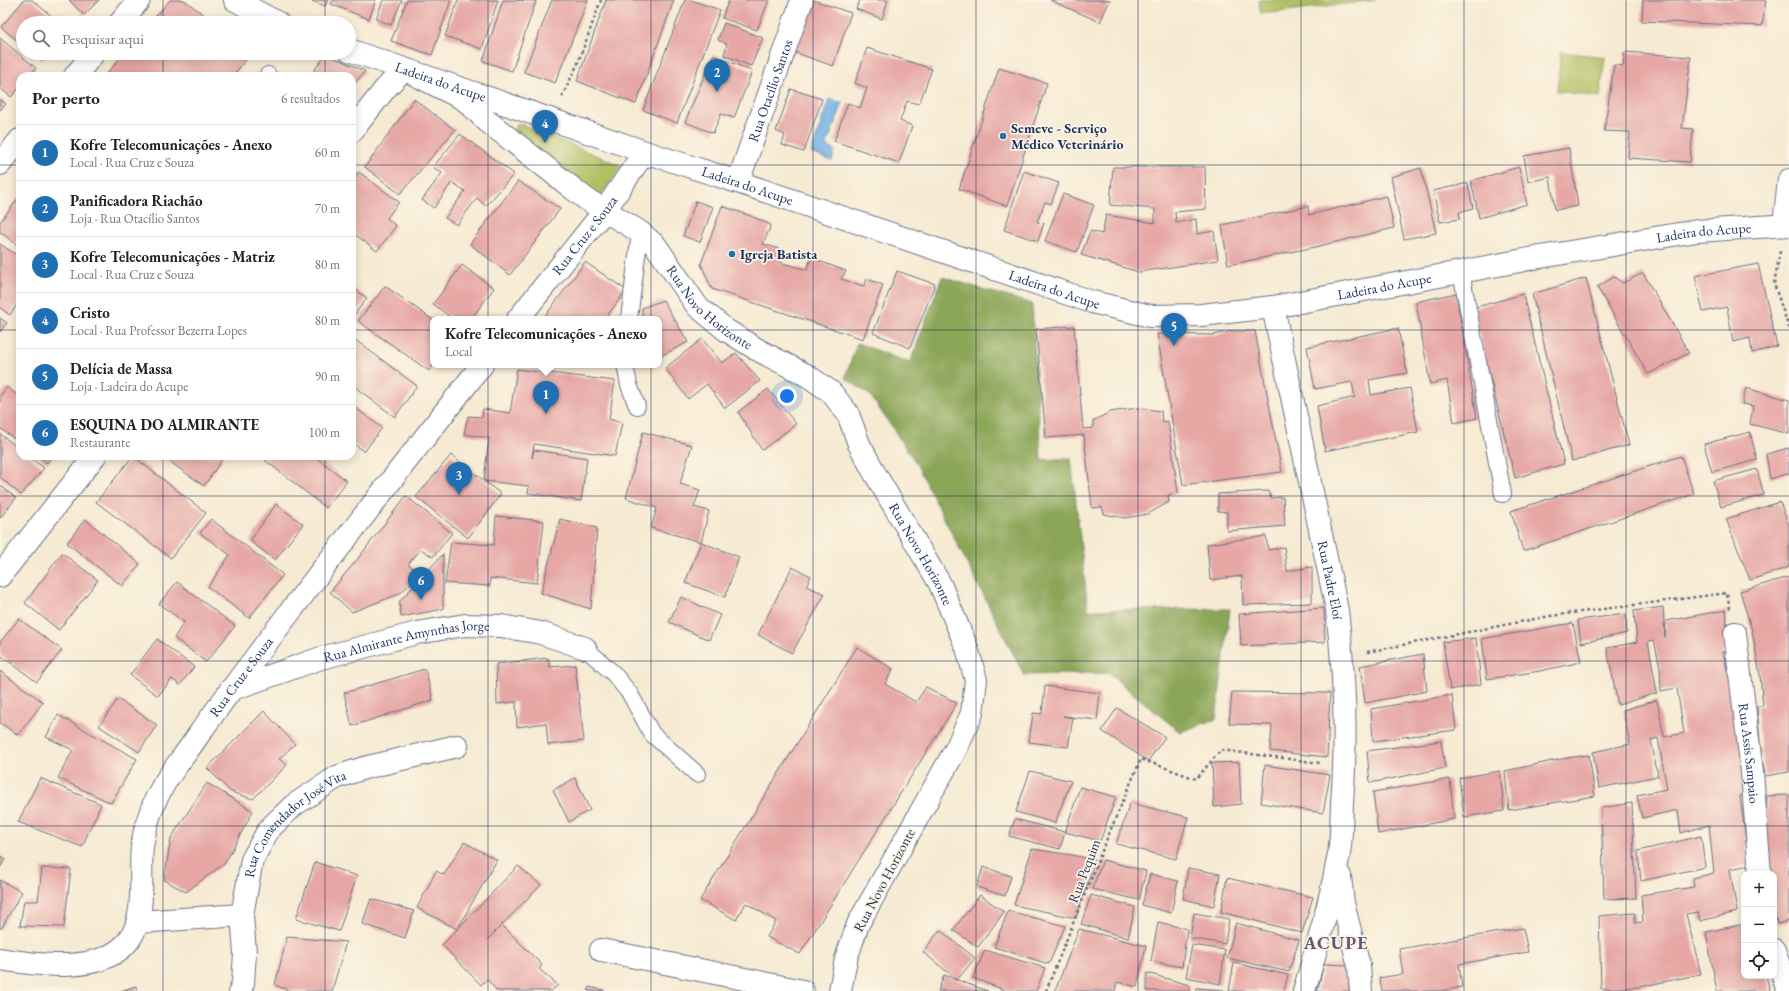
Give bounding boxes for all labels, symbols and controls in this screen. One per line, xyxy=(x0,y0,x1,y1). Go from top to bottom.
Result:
search box xyxy=(16,16,356,60)
icon: search xyxy=(30,27,52,49)
text: Pesquisar aqui xyxy=(62,29,144,48)
street label: Rua Otacílio Santos xyxy=(744,36,797,144)
street label: Ladeira do Acupe xyxy=(393,58,489,106)
pin: 2 xyxy=(704,59,730,92)
text: Por perto xyxy=(32,87,100,109)
text: 6 resultados xyxy=(281,90,340,107)
pin: 4 xyxy=(532,110,558,143)
place label: Semeve - Serviço Médico Veterinário xyxy=(1011,119,1123,153)
marker: Semeve - Serviço Médico Veterinário xyxy=(998,131,1008,141)
text: Kofre Telecomunicações - Anexo xyxy=(70,135,272,154)
text: 1 xyxy=(42,144,48,161)
text: 60 m xyxy=(315,144,340,161)
text: Local · Rua Cruz e Souza xyxy=(70,154,194,171)
street label: Ladeira do Acupe xyxy=(700,162,796,209)
text: Panificadora Riachão xyxy=(70,191,202,210)
street label: Rua Cruz e Souza xyxy=(548,192,621,278)
text: 2 xyxy=(42,200,48,217)
text: 70 m xyxy=(315,200,340,217)
text: Loja · Rua Otacílio Santos xyxy=(70,210,200,227)
street label: Ladeira do Acupe xyxy=(1655,218,1752,247)
place label: Igreja Batista xyxy=(740,245,818,263)
text: Kofre Telecomunicações - Matriz xyxy=(70,247,275,266)
marker: Igreja Batista xyxy=(727,249,737,259)
text: 3 xyxy=(42,256,48,273)
text: 80 m xyxy=(315,256,340,273)
street label: Rua Novo Horizonte xyxy=(663,262,756,354)
street label: Ladeira do Acupe xyxy=(1007,265,1102,313)
text: Local · Rua Cruz e Souza xyxy=(70,266,194,283)
street label: Ladeira do Acupe xyxy=(1336,268,1433,304)
text: Cristo xyxy=(70,303,110,322)
text: 4 xyxy=(42,312,48,329)
text: 80 m xyxy=(315,312,340,329)
pin: 5 xyxy=(1161,313,1187,346)
popup xyxy=(430,316,662,368)
text: Local · Rua Professor Bezerra Lopes xyxy=(70,322,247,339)
text: Kofre Telecomunicações - Anexo xyxy=(445,324,647,343)
text: Local xyxy=(445,343,472,360)
text: Delícia de Massa xyxy=(70,359,172,378)
text: 5 xyxy=(42,368,48,385)
text: 90 m xyxy=(315,368,340,385)
text: Loja · Ladeira do Acupe xyxy=(70,378,188,395)
pin: 1 xyxy=(533,381,559,414)
your location xyxy=(777,386,797,406)
text: ESQUINA DO ALMIRANTE xyxy=(70,415,259,434)
text: 6 xyxy=(42,424,48,441)
text: 100 m xyxy=(309,424,340,441)
text: Restaurante xyxy=(70,434,130,451)
pin: 3 xyxy=(446,462,472,495)
street label: Rua Novo Horizonte xyxy=(885,499,957,608)
street label: Rua Padre Eloí xyxy=(1314,539,1347,621)
pin: 6 xyxy=(408,567,434,600)
street label: Rua Almirante Amynthas Jorge xyxy=(321,616,490,666)
street label: Rua Cruz e Souza xyxy=(205,633,277,720)
street label: Rua Assis Sampaio xyxy=(1735,702,1763,804)
street label: Rua Comendador José Vita xyxy=(240,766,349,879)
street label: Rua Novo Horizonte xyxy=(849,825,919,935)
street label: Rua Pequim xyxy=(1064,836,1104,906)
map controls xyxy=(1741,871,1777,979)
button: + xyxy=(1741,871,1777,907)
button: − xyxy=(1741,907,1777,943)
district label: ACUPE xyxy=(1302,931,1369,954)
button: locate xyxy=(1741,943,1777,979)

